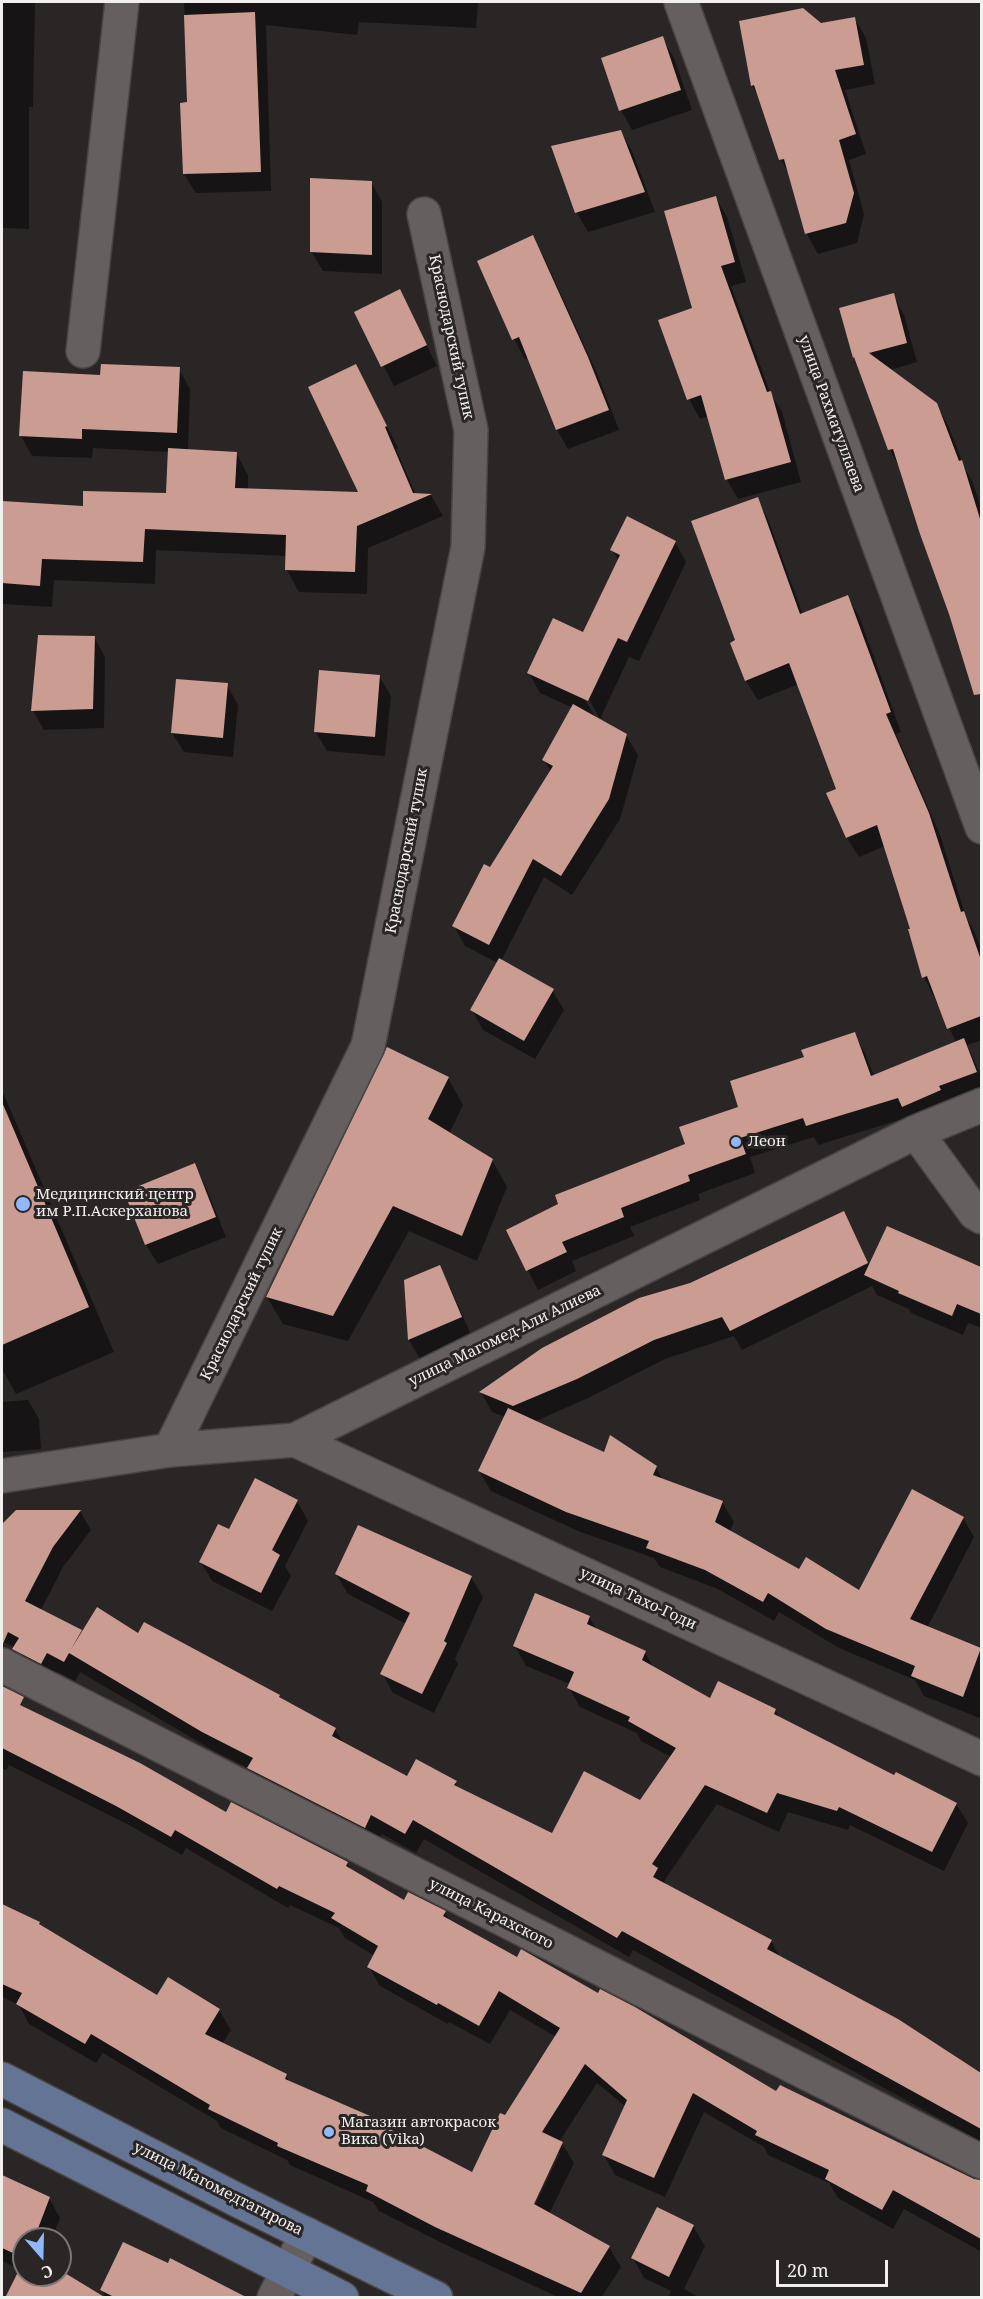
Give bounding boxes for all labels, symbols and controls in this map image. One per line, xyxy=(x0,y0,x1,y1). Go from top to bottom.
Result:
street label: Краснодарский тупик xyxy=(425,253,477,421)
street label: улица Рахматуллаева xyxy=(794,333,868,495)
street label: Краснодарский тупик xyxy=(382,767,432,935)
place label: Леон xyxy=(748,1133,786,1151)
marker: Леон xyxy=(729,1135,743,1149)
place label: Медицинский центр им Р.П.Аскерханова xyxy=(36,1186,194,1221)
marker: Медицинский центр им Р.П.Аскерханова xyxy=(14,1195,32,1213)
street label: Краснодарский тупик xyxy=(197,1225,287,1383)
street label: улица Магомед-Али Алиева xyxy=(406,1281,604,1391)
street label: улица Тахо-Годи xyxy=(577,1564,699,1634)
street label: улица Карахского xyxy=(426,1875,556,1953)
place label: Магазин автокрасок Вика (Vika) xyxy=(341,2114,496,2149)
marker: Магазин автокрасок Вика (Vika) xyxy=(322,2125,336,2139)
street label: улица Магомедтагирова xyxy=(130,2138,306,2240)
north arrow xyxy=(12,2227,72,2287)
scale bar xyxy=(779,2248,892,2286)
text: 20 m xyxy=(787,2258,829,2282)
text: С xyxy=(39,2260,56,2284)

